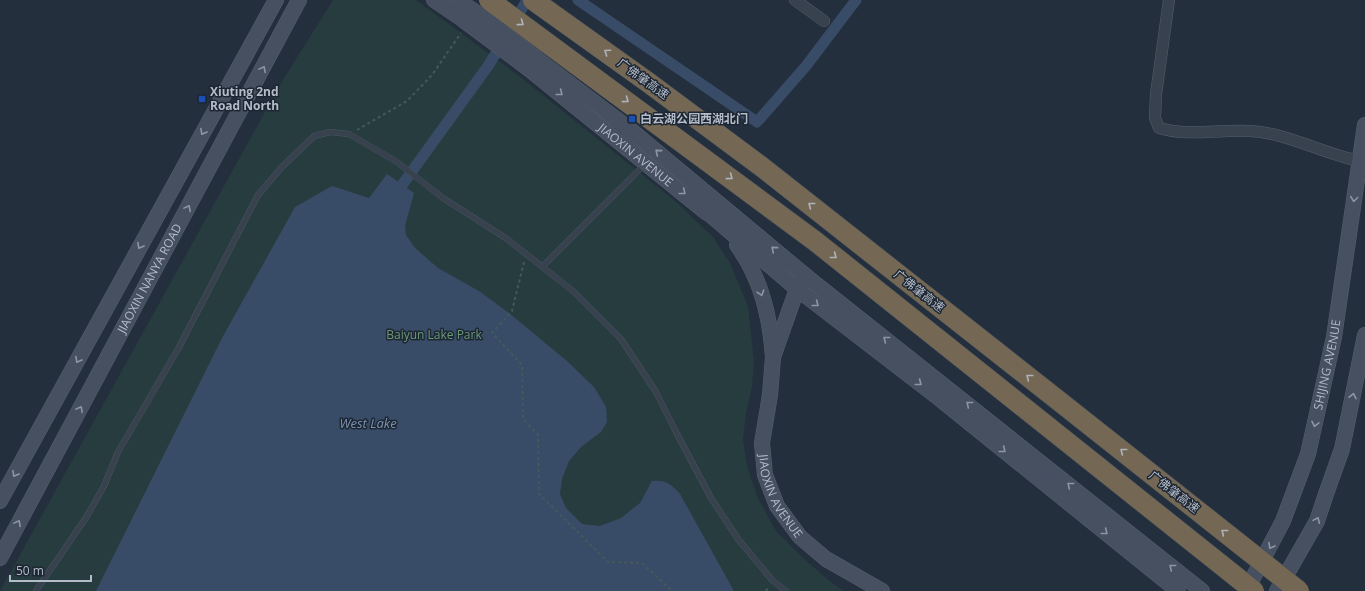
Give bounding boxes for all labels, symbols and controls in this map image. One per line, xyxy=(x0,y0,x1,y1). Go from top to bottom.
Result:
one-way arrow xyxy=(516,18,523,25)
one-way arrow xyxy=(604,50,611,57)
street label: 广佛肇高速 xyxy=(614,54,673,103)
one-way arrow xyxy=(258,66,265,73)
place label: Xiuting 2nd Road North xyxy=(210,83,279,114)
one-way arrow xyxy=(555,89,562,96)
marker: Xiuting 2nd Road North xyxy=(197,94,207,104)
one-way arrow xyxy=(621,95,628,102)
place label: 白云湖公园西湖北门 xyxy=(640,110,748,127)
marker: 白云湖公园西湖北门 xyxy=(627,114,637,124)
street label: JIAOXIN AVENUE xyxy=(594,119,677,190)
one-way arrow xyxy=(200,128,208,135)
one-way arrow xyxy=(655,149,662,156)
one-way arrow xyxy=(726,172,733,179)
one-way arrow xyxy=(679,187,686,194)
one-way arrow xyxy=(1350,196,1359,202)
one-way arrow xyxy=(808,203,815,210)
one-way arrow xyxy=(183,205,191,212)
street label: JIAOXIN NANYA ROAD xyxy=(112,220,186,337)
one-way arrow xyxy=(138,242,145,249)
one-way arrow xyxy=(771,247,778,254)
one-way arrow xyxy=(829,251,836,258)
street label: 广佛肇高速 xyxy=(890,265,948,316)
one-way arrow xyxy=(757,289,765,296)
one-way arrow xyxy=(811,299,818,306)
street label: SHIJING AVENUE xyxy=(1309,318,1344,412)
park label: Baiyun Lake Park xyxy=(386,326,482,343)
one-way arrow xyxy=(884,337,891,344)
one-way arrow xyxy=(75,356,82,363)
one-way arrow xyxy=(1026,374,1033,381)
one-way arrow xyxy=(914,378,921,385)
one-way arrow xyxy=(1348,393,1357,399)
one-way arrow xyxy=(966,402,973,409)
one-way arrow xyxy=(75,406,83,413)
water label: West Lake xyxy=(339,414,397,432)
one-way arrow xyxy=(1311,421,1319,427)
one-way arrow xyxy=(999,445,1006,452)
one-way arrow xyxy=(1120,449,1127,456)
street label: JIAOXIN AVENUE xyxy=(755,453,807,541)
street label: 广佛肇高速 xyxy=(1145,466,1203,517)
one-way arrow xyxy=(12,470,20,477)
one-way arrow xyxy=(1068,483,1075,490)
one-way arrow xyxy=(1312,517,1320,524)
one-way arrow xyxy=(14,520,21,528)
one-way arrow xyxy=(1100,527,1107,534)
one-way arrow xyxy=(1222,530,1229,537)
one-way arrow xyxy=(1268,542,1276,549)
scale bar xyxy=(10,557,91,583)
text: 50 m xyxy=(16,562,44,579)
one-way arrow xyxy=(1169,564,1176,571)

